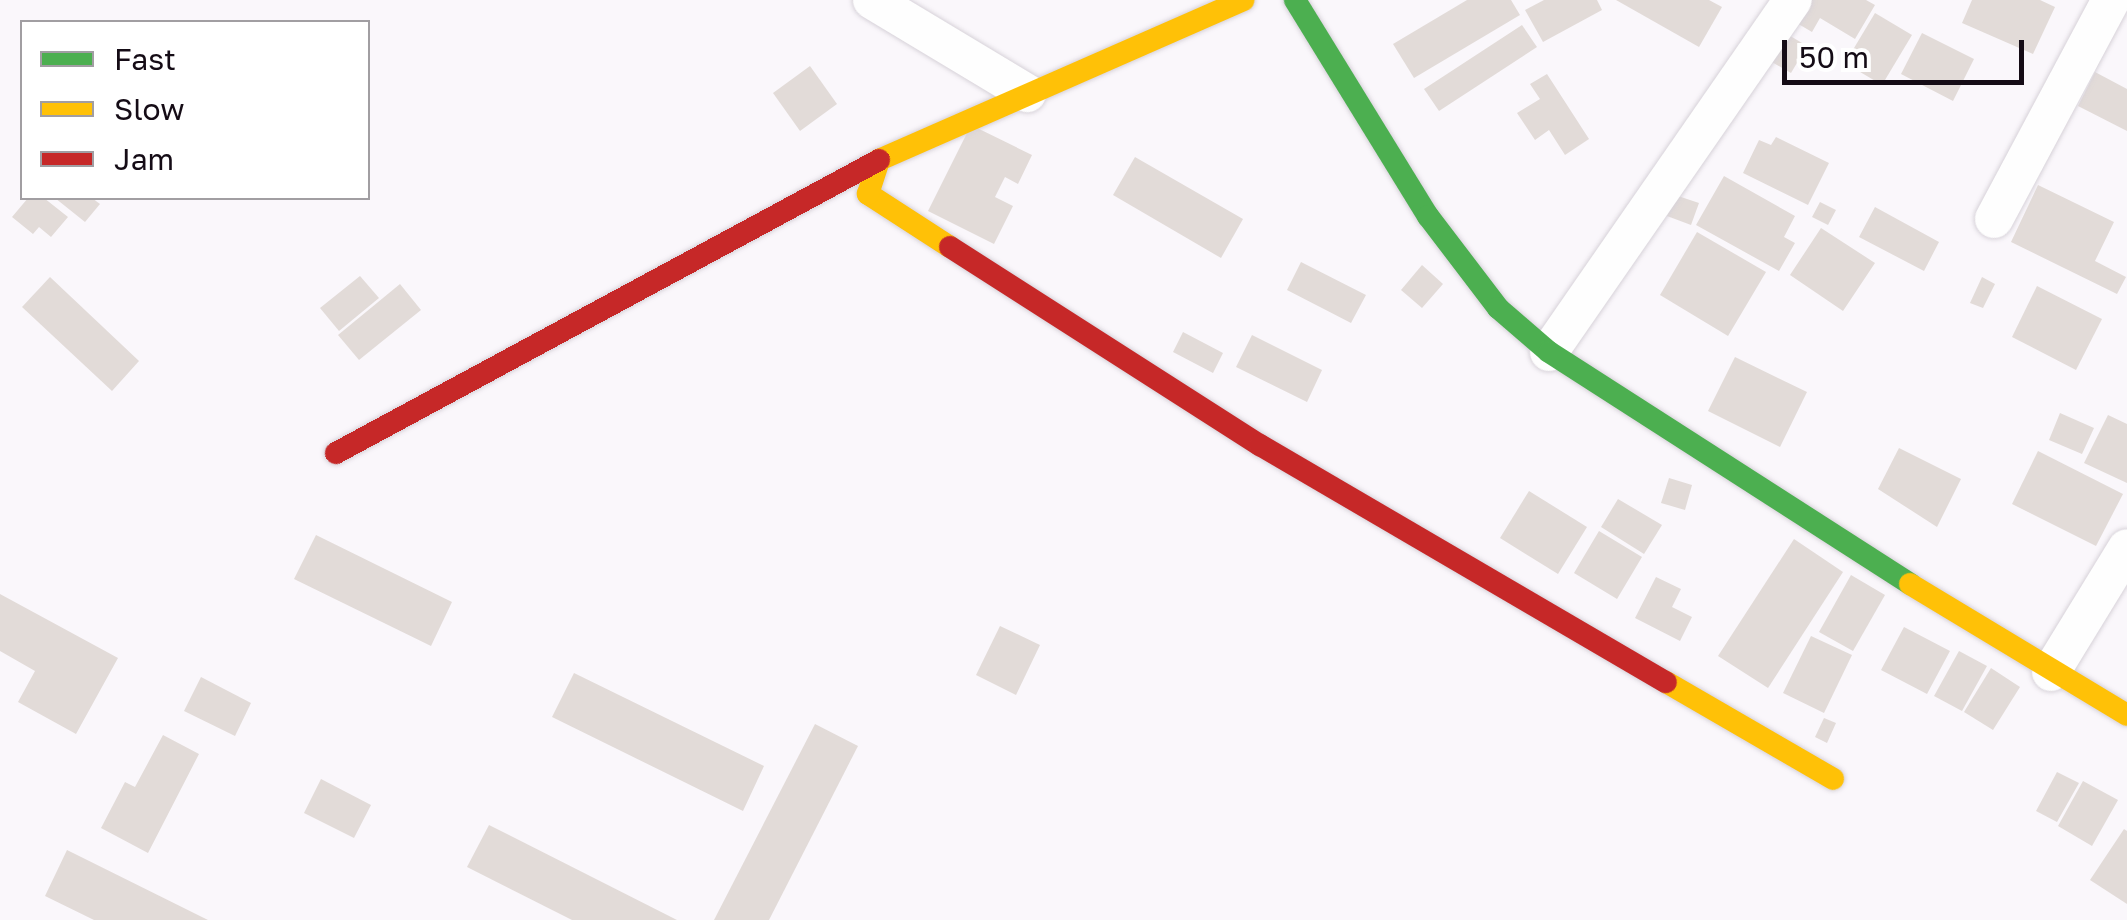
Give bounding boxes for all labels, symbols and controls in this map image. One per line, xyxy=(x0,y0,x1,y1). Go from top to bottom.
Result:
legend xyxy=(20,20,370,200)
scale bar xyxy=(1787,20,2030,82)
text: 50 m xyxy=(1799,39,1869,75)
text: Fast xyxy=(114,41,176,77)
text: Slow xyxy=(114,91,185,127)
text: Jam xyxy=(114,141,174,177)

